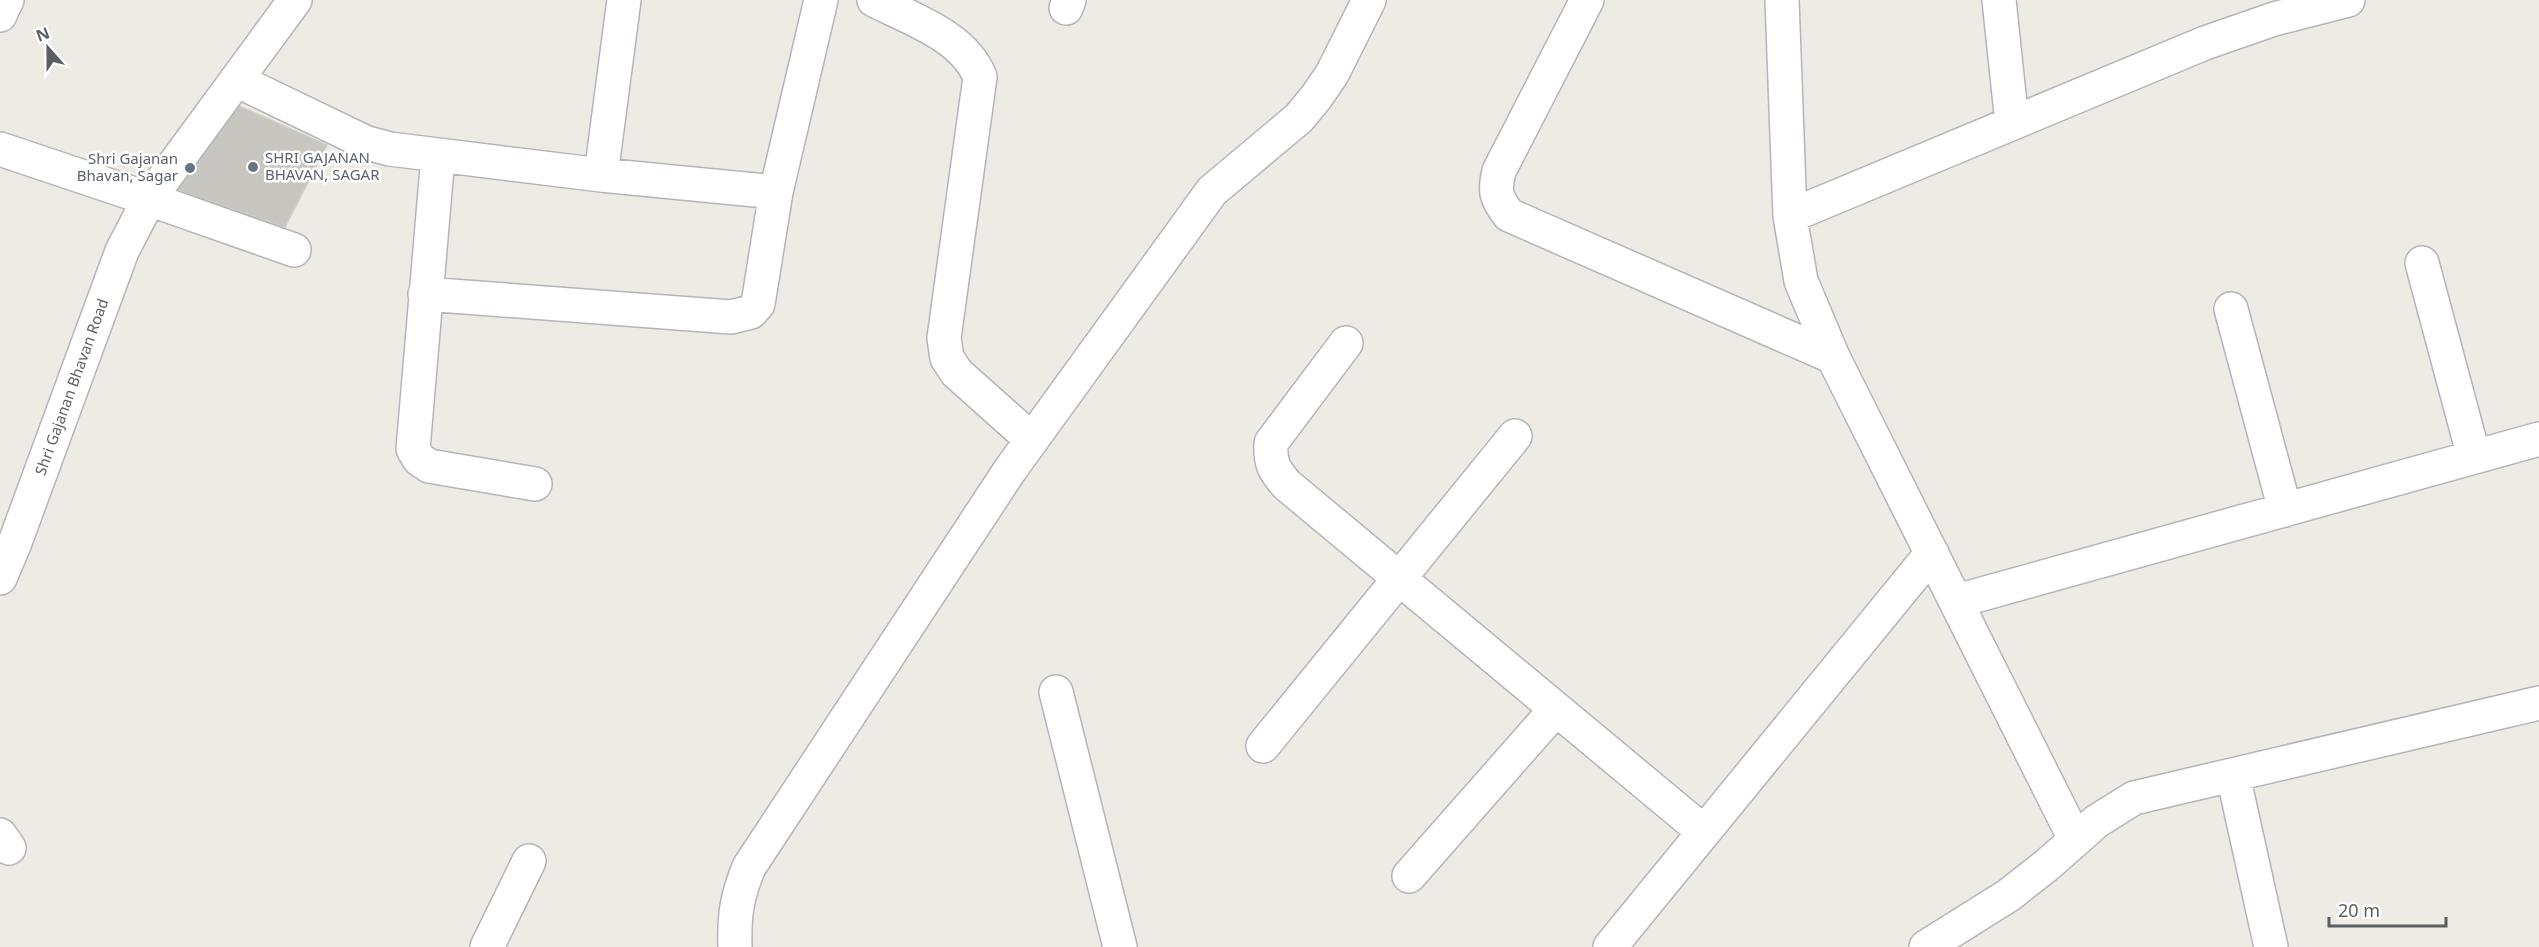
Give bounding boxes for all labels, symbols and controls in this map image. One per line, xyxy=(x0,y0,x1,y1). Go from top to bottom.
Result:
north arrow xyxy=(18,18,78,78)
text: N xyxy=(33,21,53,47)
place label: SHRI GAJANAN BHAVAN, SAGAR xyxy=(265,147,380,184)
place label: Shri Gajanan Bhavan, Sagar xyxy=(77,148,178,185)
marker: SHRI GAJANAN BHAVAN, SAGAR xyxy=(246,160,260,174)
marker: Shri Gajanan Bhavan, Sagar xyxy=(183,161,197,175)
street label: Shri Gajanan Bhavan Road xyxy=(30,296,112,478)
scale bar xyxy=(2329,890,2446,928)
text: 20 m xyxy=(2338,898,2380,922)

